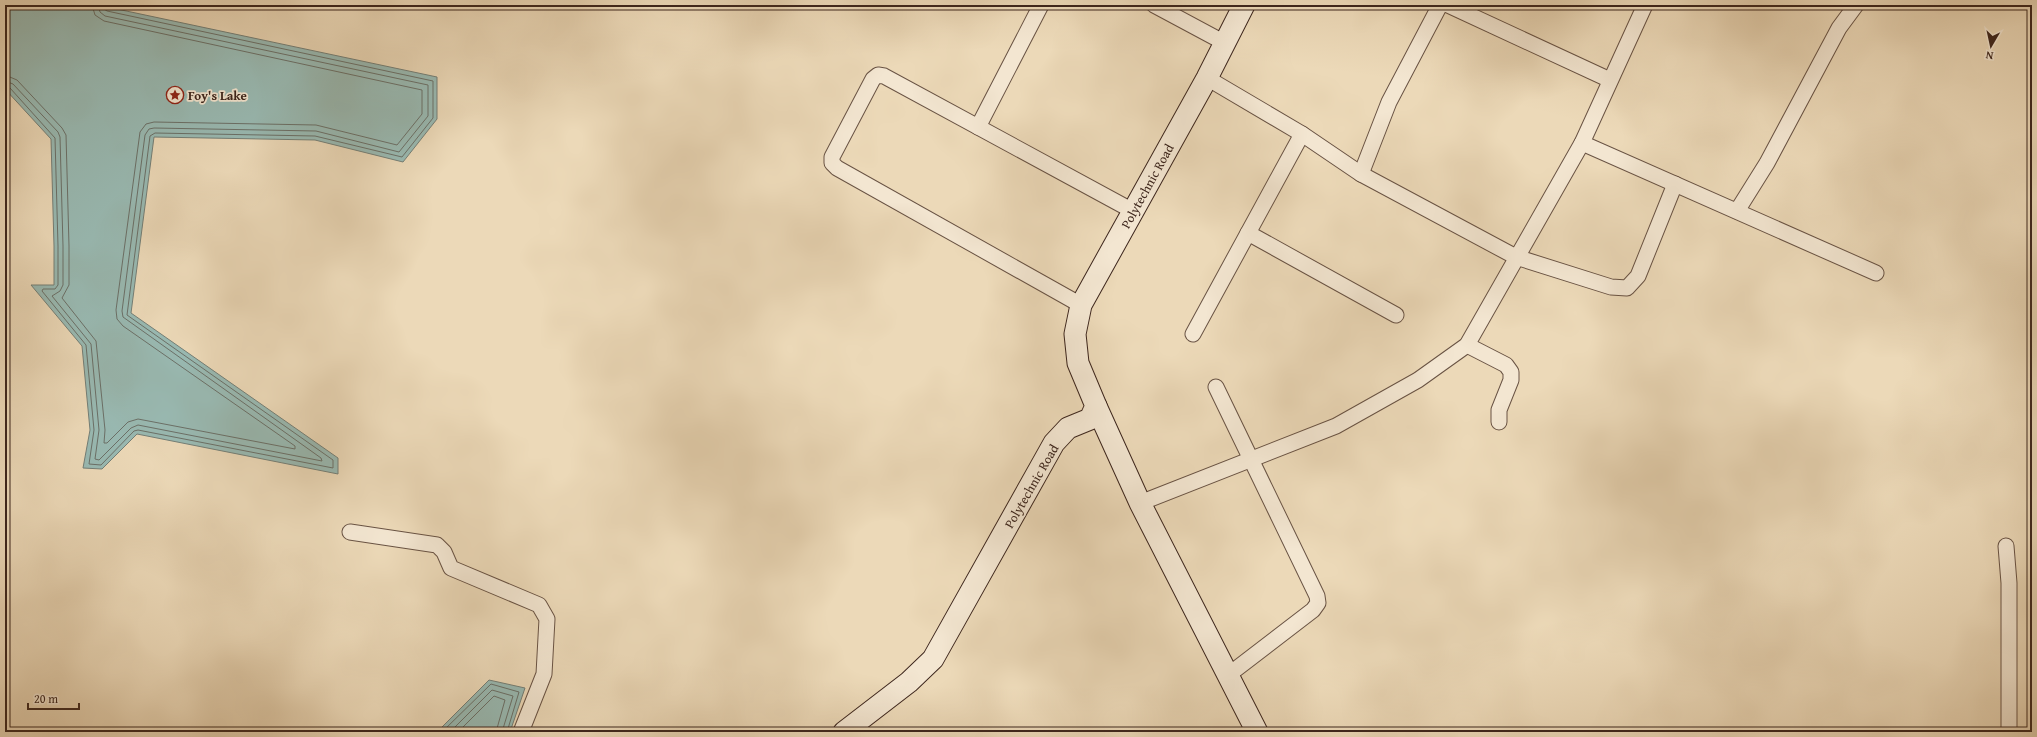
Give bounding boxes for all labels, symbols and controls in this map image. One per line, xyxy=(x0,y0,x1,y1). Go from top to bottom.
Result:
north arrow xyxy=(1971,26,2011,66)
text: N xyxy=(1984,47,1994,64)
place icon: Foy's Lake xyxy=(165,85,185,105)
place label: Foy's Lake xyxy=(188,86,247,105)
street label: Polytechnic Road xyxy=(1116,140,1179,232)
street label: Polytechnic Road xyxy=(1000,441,1063,532)
scale bar xyxy=(28,685,79,711)
text: 20 m xyxy=(34,690,58,707)

